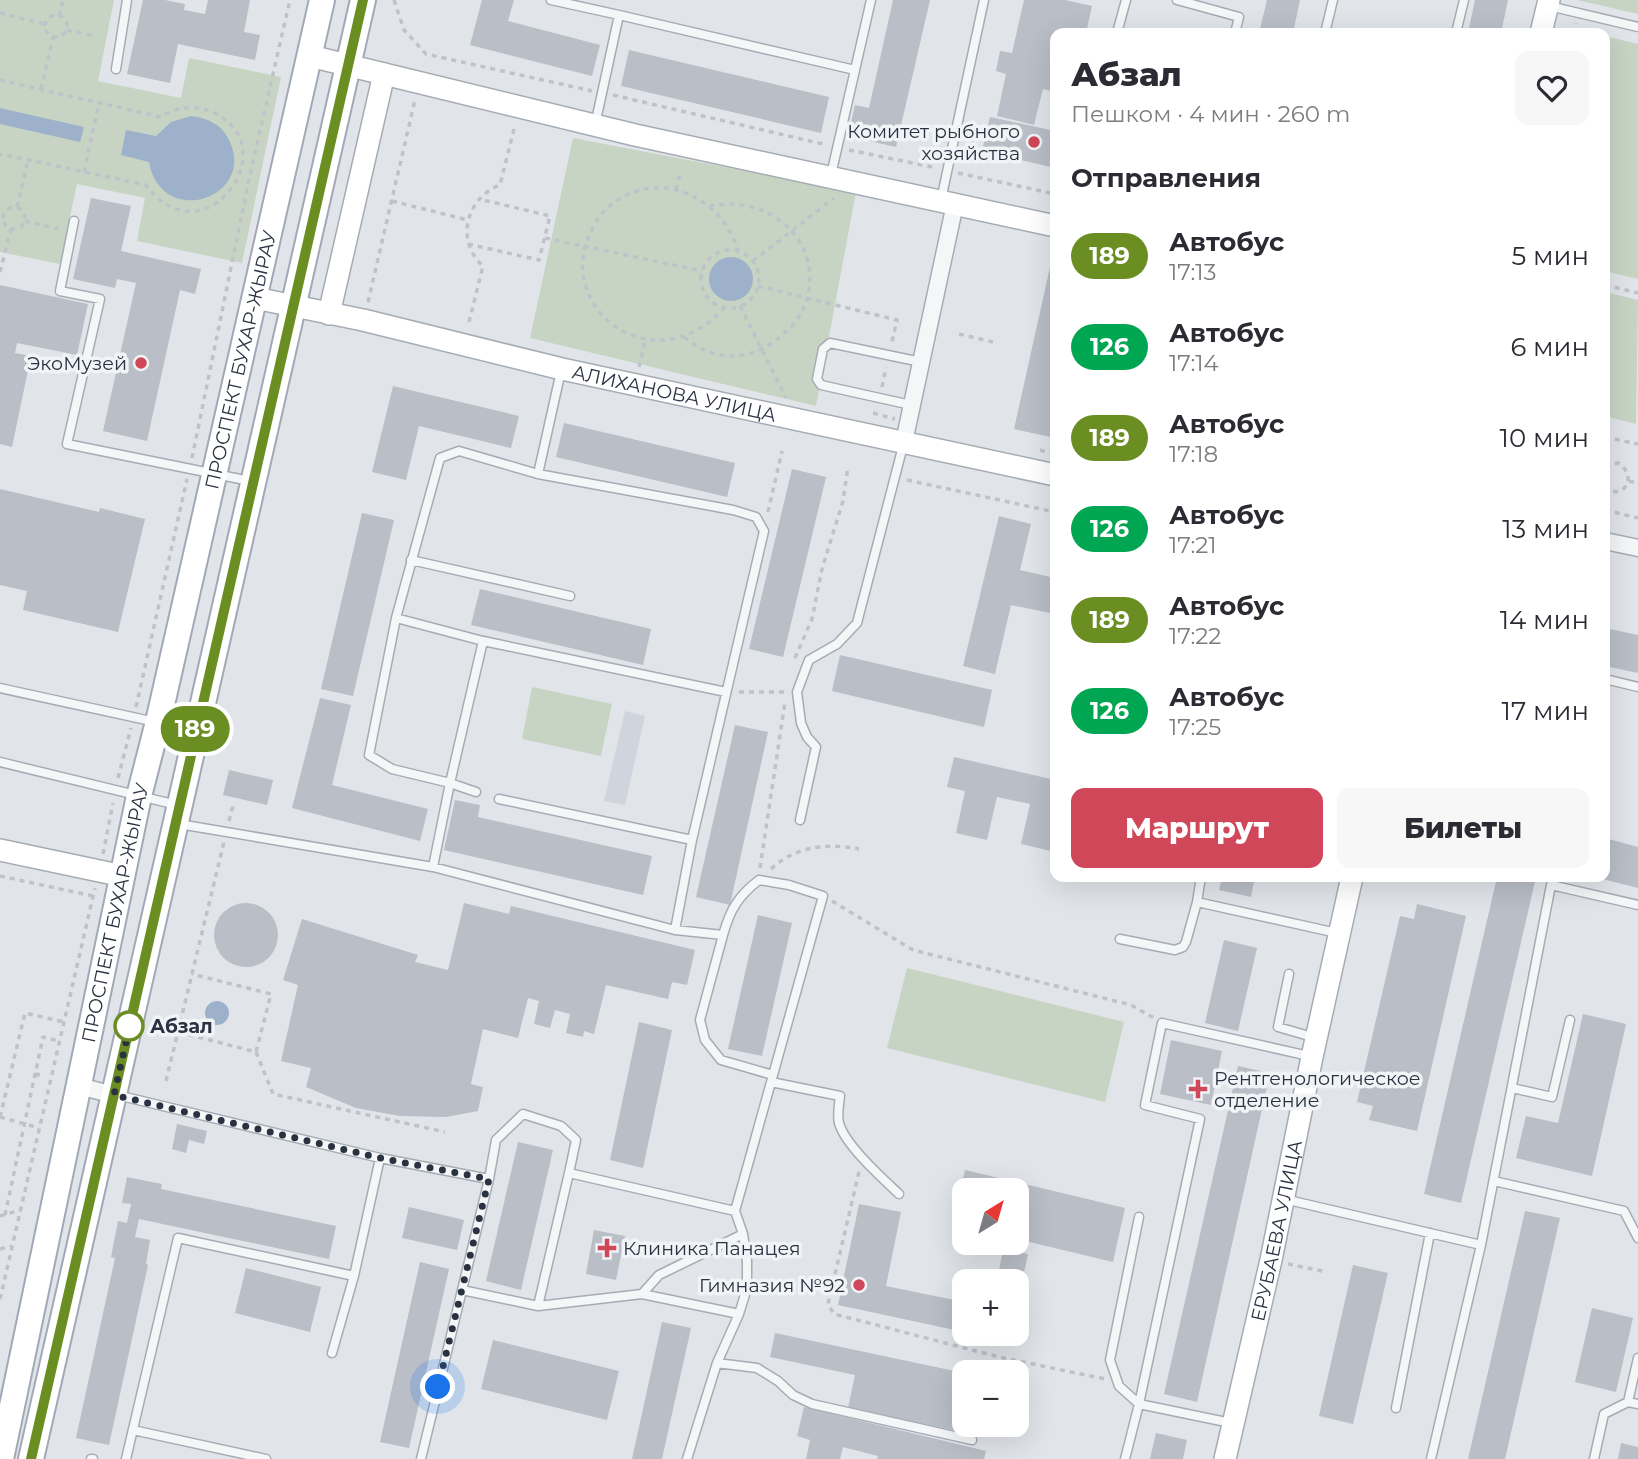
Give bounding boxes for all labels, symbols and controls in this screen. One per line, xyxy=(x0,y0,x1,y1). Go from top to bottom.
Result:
button: heart xyxy=(1515,51,1589,125)
text: Абзал xyxy=(1071,54,1182,94)
text: Пешком · 4 мин · 260 m xyxy=(1071,100,1350,128)
place label: Комитет рыбного хозяйства xyxy=(847,120,1020,165)
marker: Комитет рыбного хозяйства xyxy=(1026,134,1042,150)
text: Отправления xyxy=(1071,162,1261,194)
text: Автобус xyxy=(1169,226,1284,258)
street label: ПРОСПЕКТ БУХАР-ЖЫРАУ xyxy=(200,228,281,492)
text: 5 мин xyxy=(1511,240,1589,272)
text: 189 xyxy=(1089,241,1130,270)
text: 17:13 xyxy=(1169,258,1217,286)
text: Автобус xyxy=(1169,317,1284,349)
text: 6 мин xyxy=(1510,331,1589,363)
text: 126 xyxy=(1090,332,1129,361)
text: 17:14 xyxy=(1169,349,1219,377)
place label: ЭкоМузей xyxy=(27,352,127,375)
marker: ЭкоМузей xyxy=(133,355,149,371)
street label: АЛИХАНОВА УЛИЦА xyxy=(570,360,778,426)
text: Автобус xyxy=(1169,408,1284,440)
text: 10 мин xyxy=(1500,422,1589,454)
text: 189 xyxy=(1089,423,1130,452)
text: 17:18 xyxy=(1169,440,1218,468)
text: Автобус xyxy=(1169,499,1284,531)
text: 13 мин xyxy=(1502,513,1589,545)
text: 126 xyxy=(1090,514,1129,543)
text: 17:21 xyxy=(1169,531,1217,559)
text: Автобус xyxy=(1169,590,1284,622)
text: 14 мин xyxy=(1500,604,1589,636)
text: 189 xyxy=(1089,605,1130,634)
text: 17:22 xyxy=(1169,622,1221,650)
text: Автобус xyxy=(1169,681,1284,713)
text: 17 мин xyxy=(1502,695,1589,727)
text: 126 xyxy=(1090,696,1129,725)
line badge: 189 xyxy=(155,706,235,752)
text: 17:25 xyxy=(1169,713,1221,741)
text: 189 xyxy=(175,714,215,743)
street label: ПРОСПЕКТ БУХАР-ЖЫРАУ xyxy=(76,780,153,1045)
button: Маршрут xyxy=(1071,788,1323,868)
button: Билеты xyxy=(1337,788,1589,868)
marker: Абзал xyxy=(114,1011,144,1041)
place label: Абзал xyxy=(150,1015,213,1038)
place label: Рентгенологическое отделение xyxy=(1214,1067,1421,1112)
marker: Рентгенологическое отделение xyxy=(1188,1079,1208,1099)
street label: ЕРУБАЕВА УЛИЦА xyxy=(1246,1138,1306,1324)
north arrow xyxy=(952,1178,1029,1255)
map controls xyxy=(952,1178,1029,1437)
place label: Клиника Панацея xyxy=(623,1237,801,1260)
marker: Клиника Панацея xyxy=(597,1238,617,1258)
button: + xyxy=(952,1269,1029,1346)
place label: Гимназия №92 xyxy=(699,1274,845,1297)
marker: Гимназия №92 xyxy=(851,1277,867,1293)
button: − xyxy=(952,1360,1029,1437)
your location xyxy=(420,1369,455,1404)

